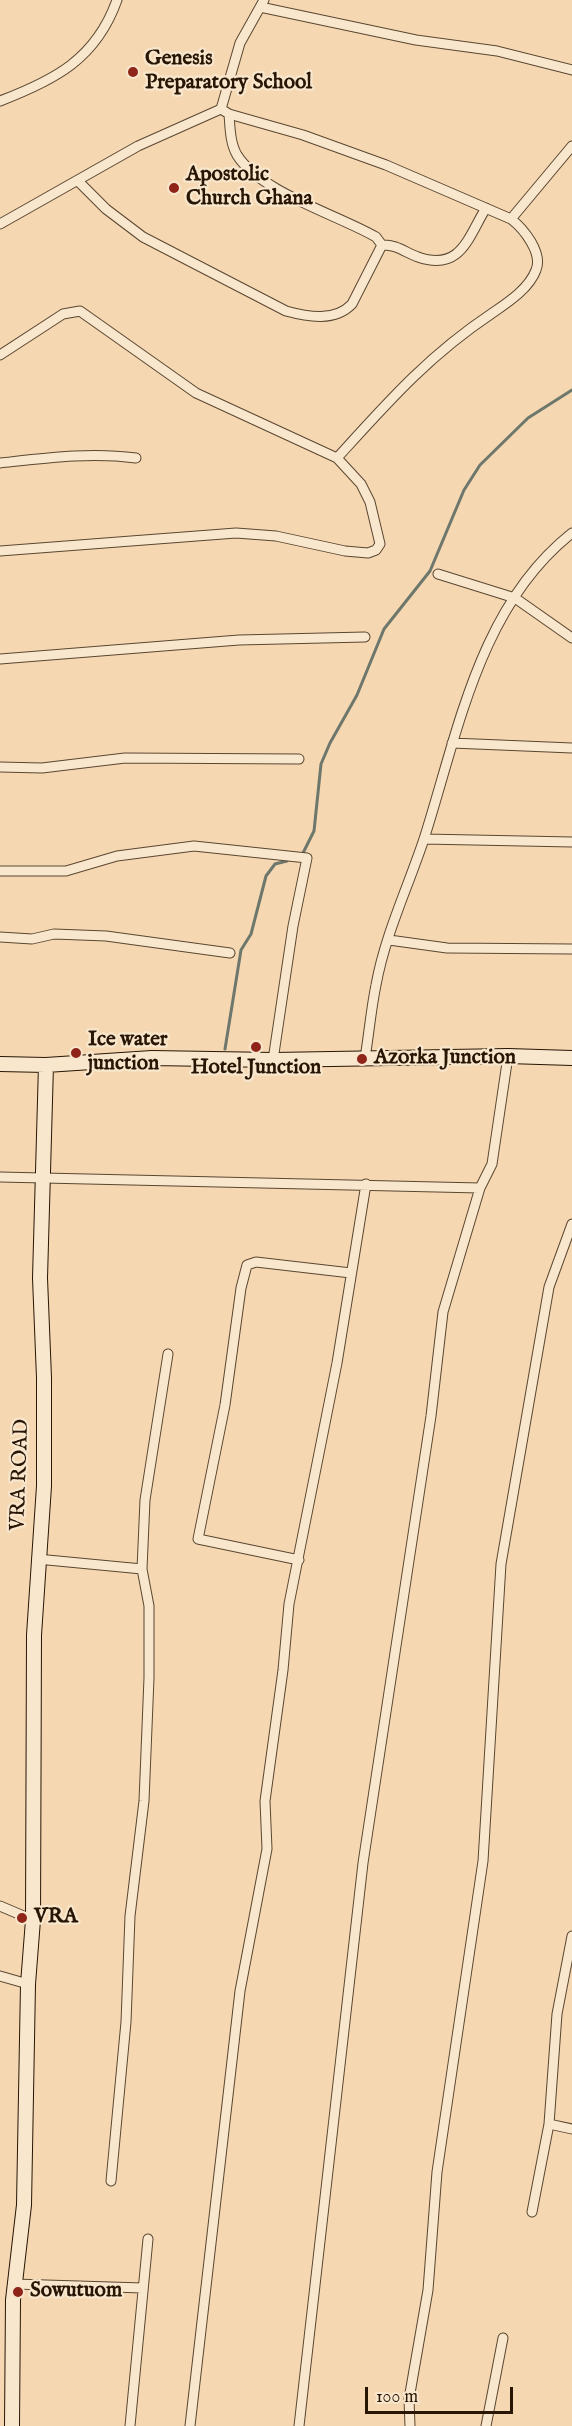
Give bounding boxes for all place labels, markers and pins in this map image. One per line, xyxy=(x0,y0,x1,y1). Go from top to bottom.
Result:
place label: Genesis Preparatory School xyxy=(145,47,312,97)
marker: Genesis Preparatory School xyxy=(126,65,140,79)
place label: Apostolic Church Ghana xyxy=(186,163,313,213)
marker: Apostolic Church Ghana xyxy=(167,181,181,195)
place label: Ice water junction xyxy=(88,1028,168,1078)
marker: Hotel Junction xyxy=(249,1040,263,1054)
marker: Ice water junction xyxy=(69,1046,83,1060)
place label: Azorka Junction xyxy=(374,1046,516,1072)
marker: Azorka Junction xyxy=(355,1052,369,1066)
place label: Hotel Junction xyxy=(191,1056,321,1082)
place label: VRA xyxy=(34,1905,78,1931)
marker: VRA xyxy=(15,1911,29,1925)
place label: Sowutuom xyxy=(30,2279,122,2305)
marker: Sowutuom xyxy=(11,2285,25,2299)

